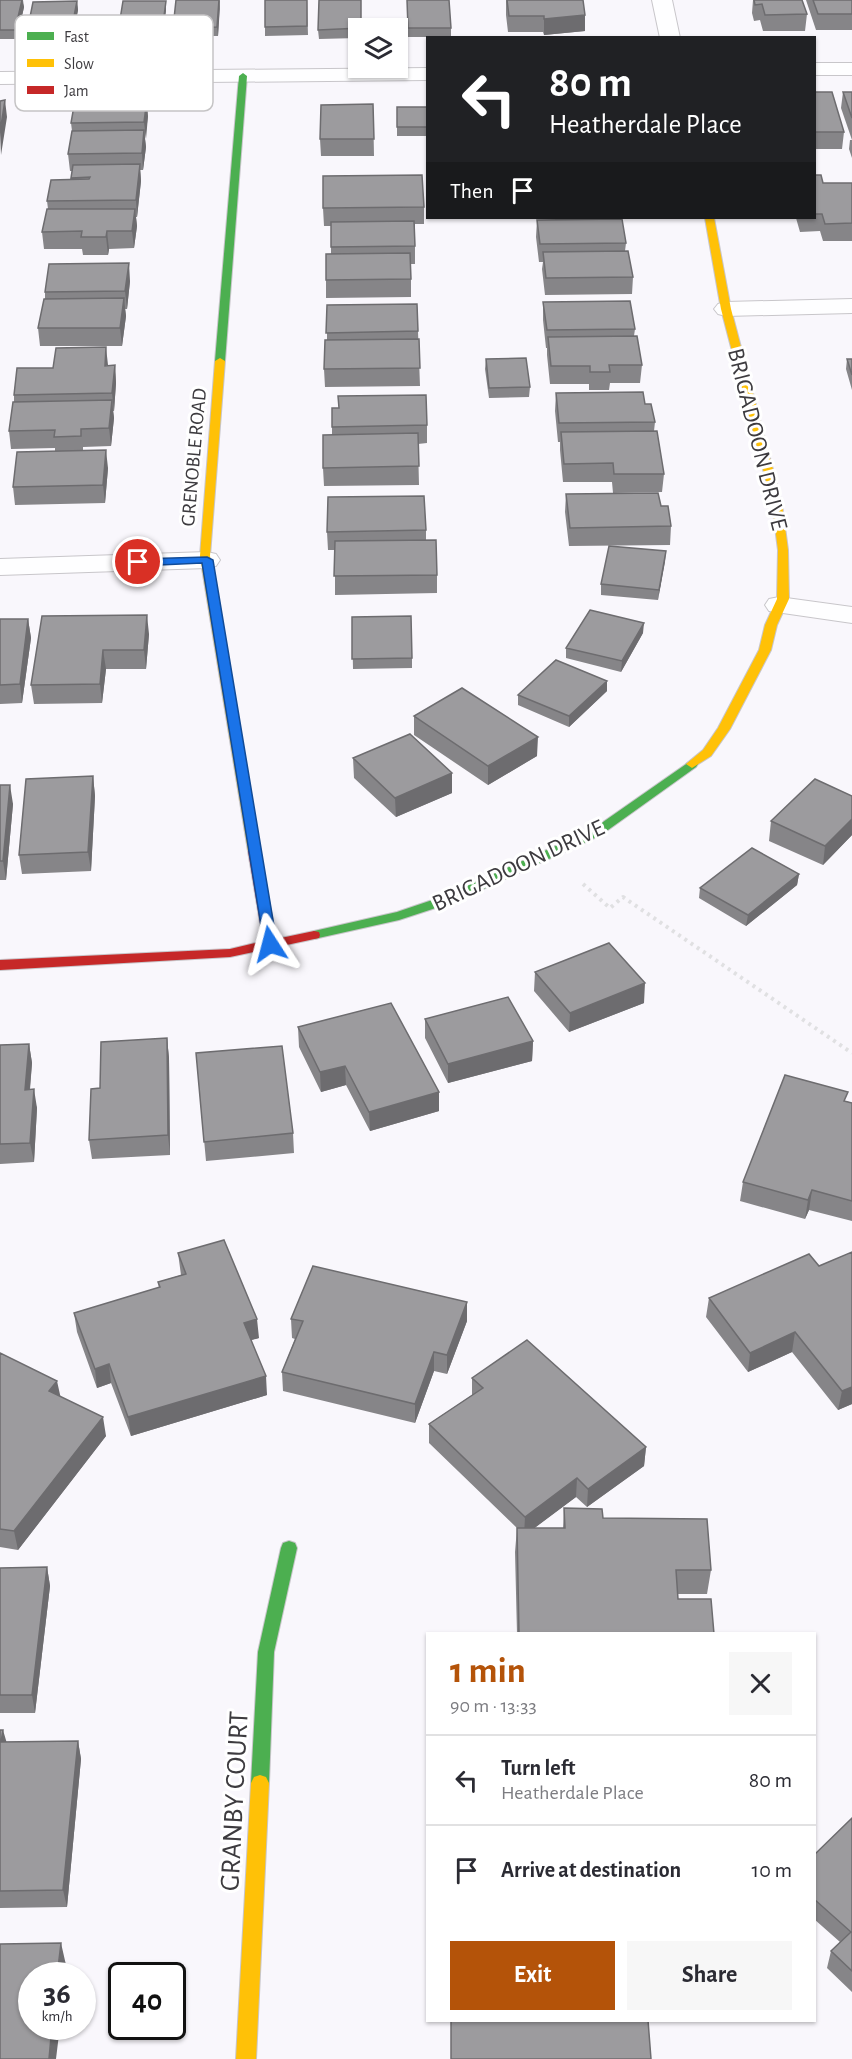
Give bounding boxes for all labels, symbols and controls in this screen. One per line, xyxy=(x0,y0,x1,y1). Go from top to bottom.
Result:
legend xyxy=(15,15,213,111)
map controls xyxy=(348,18,408,78)
button: layers xyxy=(348,18,408,78)
text: Fast xyxy=(64,29,89,45)
text: Slow xyxy=(64,56,94,72)
icon: left xyxy=(450,60,528,138)
text: 80 m xyxy=(549,62,632,104)
text: Jam xyxy=(64,83,89,99)
text: Heatherdale Place xyxy=(549,111,742,138)
icon: arrive xyxy=(506,174,539,207)
text: Then xyxy=(450,180,494,202)
street label: BRIGADOON DRIVE xyxy=(723,346,791,533)
street label: GRENOBLE ROAD xyxy=(178,387,210,527)
pin xyxy=(112,536,163,587)
icon: arrive xyxy=(121,545,154,578)
street label: BRIGADOON DRIVE xyxy=(429,815,609,916)
position arrow xyxy=(238,912,302,976)
button: close xyxy=(729,1652,792,1715)
text: 1 min xyxy=(450,1653,526,1689)
text: 90 m · 13:33 xyxy=(450,1696,537,1716)
street label: GRANBY COURT xyxy=(216,1710,254,1892)
text: Turn left xyxy=(501,1757,575,1779)
icon: left xyxy=(450,1764,483,1797)
text: 80 m xyxy=(749,1769,792,1791)
text: Heatherdale Place xyxy=(501,1783,644,1803)
icon: arrive xyxy=(450,1854,483,1887)
text: Arrive at destination xyxy=(501,1859,681,1881)
text: 10 m xyxy=(752,1859,792,1881)
button: Exit xyxy=(450,1941,615,2010)
button: Share xyxy=(627,1941,792,2010)
speed limit sign: 40 xyxy=(108,1962,186,2040)
text: 36 xyxy=(43,1979,71,2009)
text: km/h xyxy=(42,2009,72,2024)

